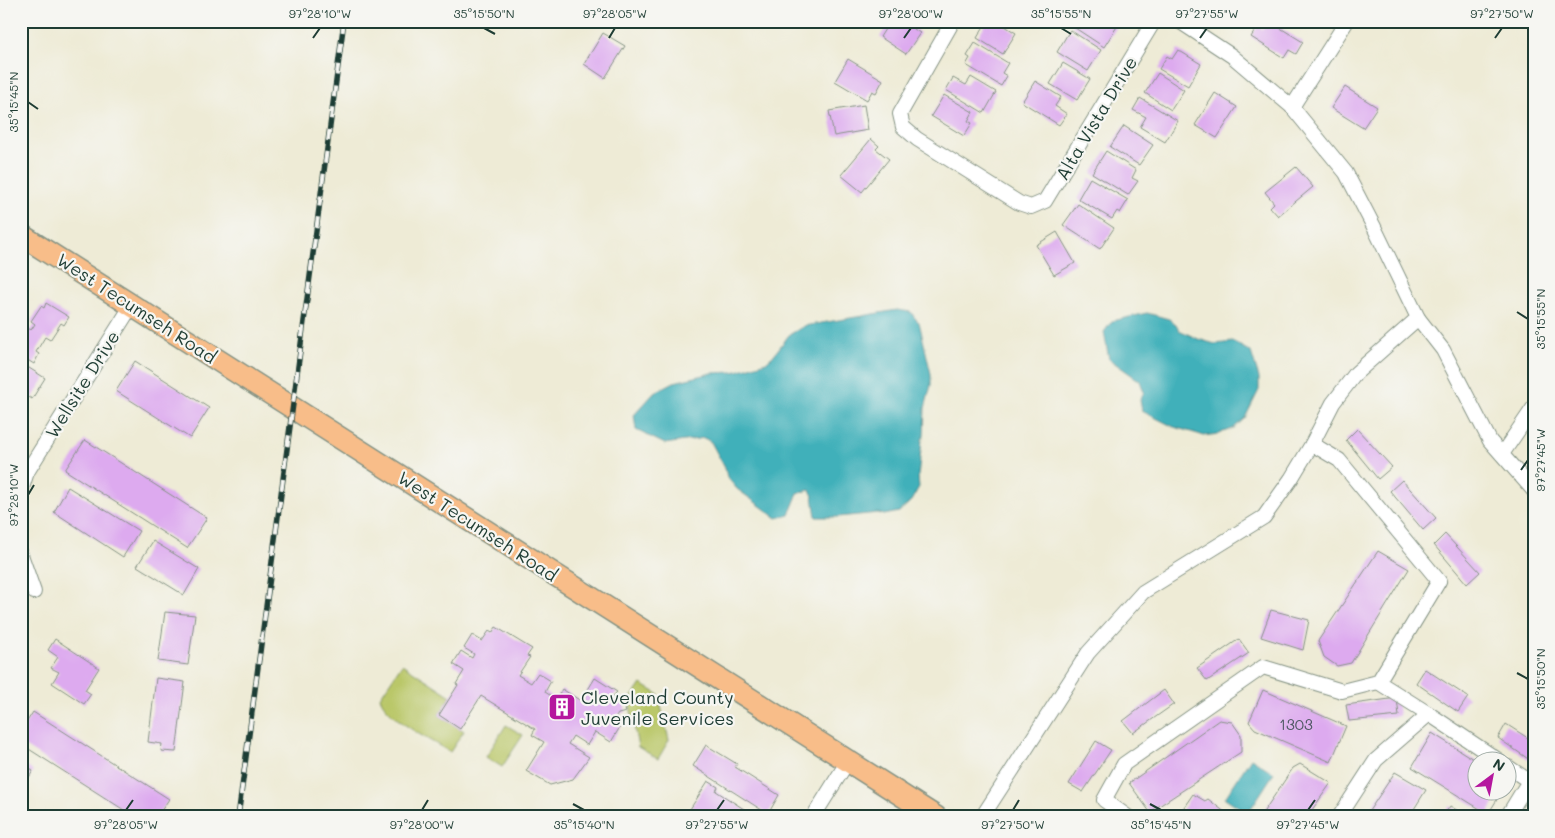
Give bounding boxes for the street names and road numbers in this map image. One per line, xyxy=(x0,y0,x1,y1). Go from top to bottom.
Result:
street label: Alta Vista Drive xyxy=(1050,52,1142,184)
street label: West Tecumseh Road xyxy=(52,247,222,369)
street label: Wellsite Drive xyxy=(39,326,125,442)
street label: West Tecumseh Road xyxy=(393,465,563,587)

